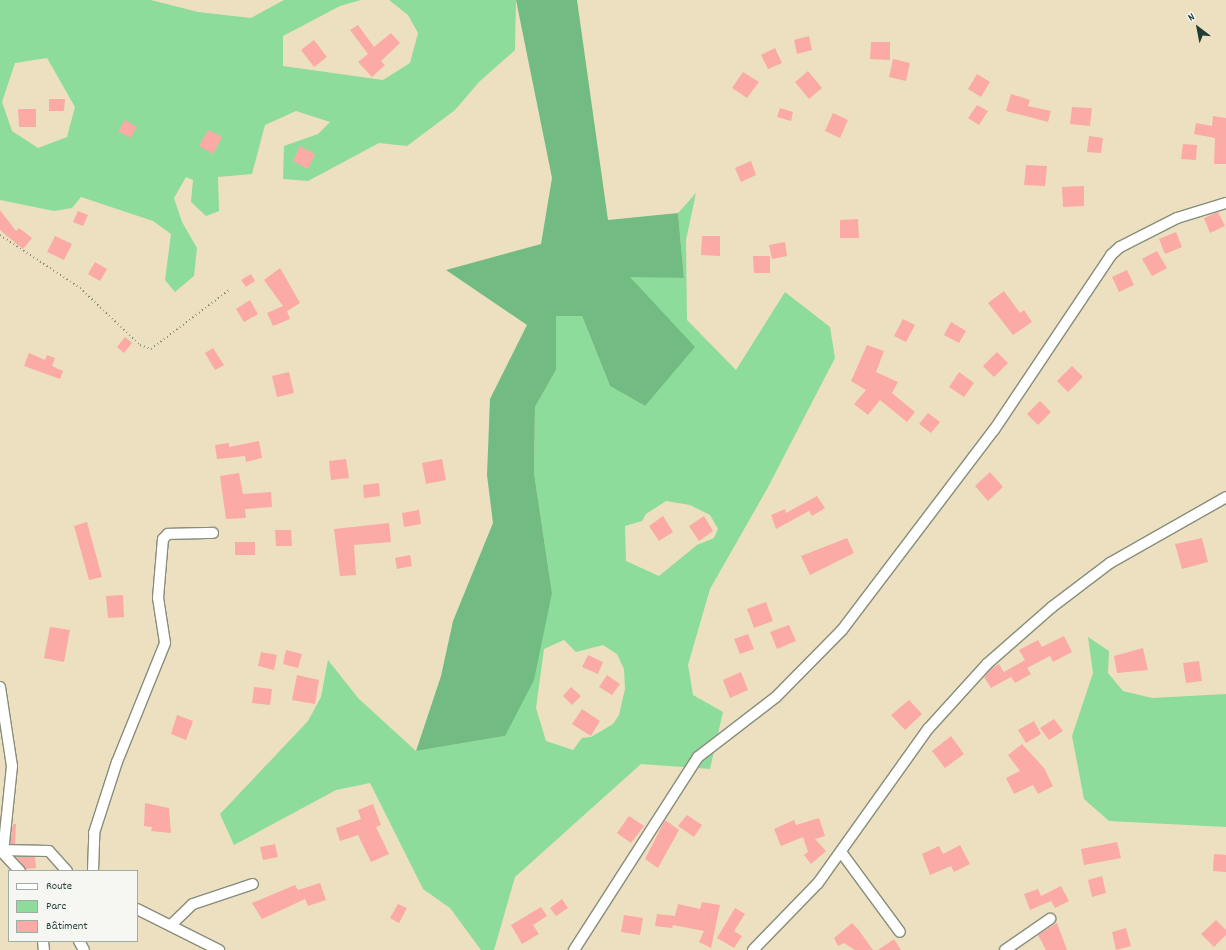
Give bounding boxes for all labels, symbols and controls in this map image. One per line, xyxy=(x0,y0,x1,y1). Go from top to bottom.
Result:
north arrow xyxy=(1178,8,1218,48)
text: N xyxy=(1185,10,1198,26)
legend xyxy=(8,870,138,942)
text: Route xyxy=(46,878,72,895)
text: Parc xyxy=(46,898,66,915)
text: Bâtiment xyxy=(46,918,88,935)

